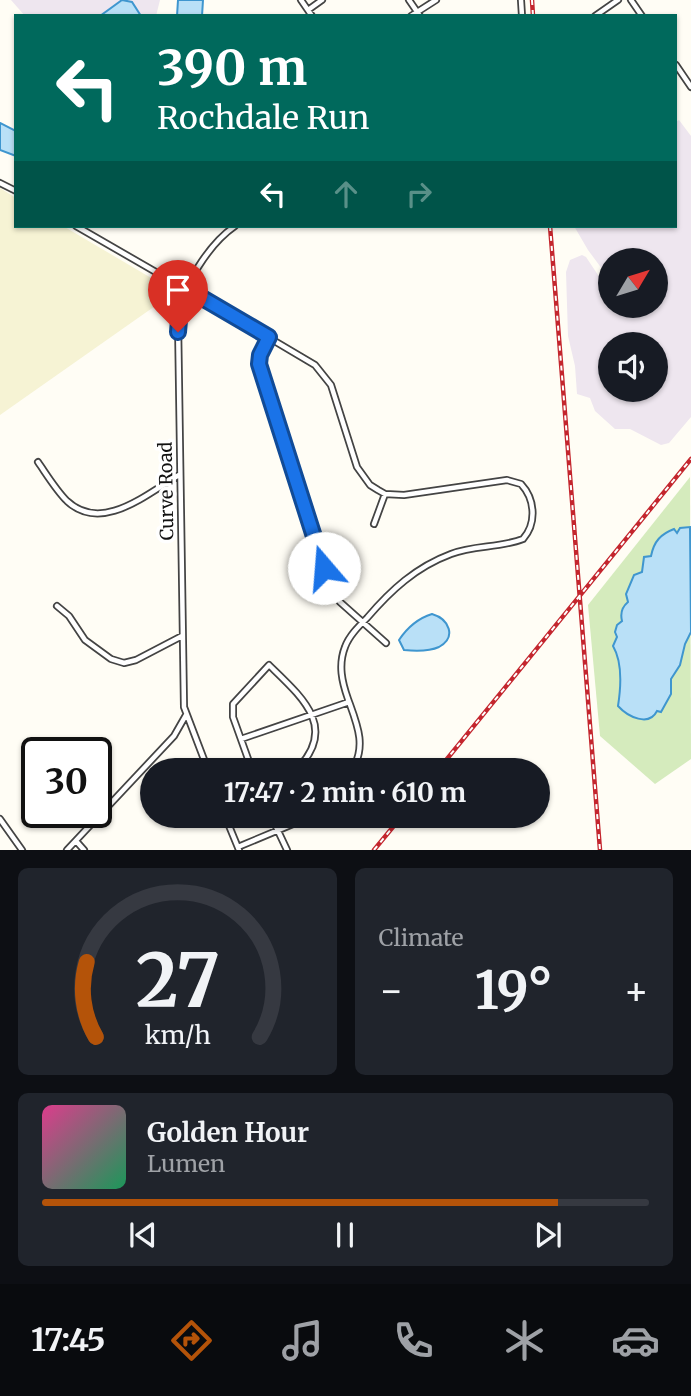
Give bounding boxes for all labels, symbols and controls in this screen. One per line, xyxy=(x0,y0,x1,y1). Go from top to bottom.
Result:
text: 390 m xyxy=(157,37,307,98)
icon: left xyxy=(42,42,133,133)
text: Rochdale Run xyxy=(157,98,369,138)
icon: left xyxy=(254,175,292,213)
icon: ahead xyxy=(327,175,365,213)
icon: right xyxy=(400,175,438,213)
north arrow xyxy=(598,248,668,318)
map controls xyxy=(598,248,668,402)
pin xyxy=(148,260,208,332)
icon: arrive xyxy=(159,271,197,309)
button: sound xyxy=(598,332,668,402)
street label: Curve Road xyxy=(154,441,178,541)
position arrow xyxy=(287,531,361,605)
speed limit sign: 30 xyxy=(21,737,112,828)
text: 17:47 · 2 min · 610 m xyxy=(224,776,466,809)
text: Climate xyxy=(379,923,464,952)
text: 27 xyxy=(135,936,219,1028)
text: 19° xyxy=(475,958,553,1023)
text: − xyxy=(379,967,404,1014)
text: + xyxy=(624,967,649,1014)
text: km/h xyxy=(144,1019,210,1051)
text: Golden Hour xyxy=(147,1116,309,1149)
text: Lumen xyxy=(147,1149,225,1178)
icon: previous xyxy=(124,1216,162,1254)
icon: pause xyxy=(326,1216,364,1254)
icon: next xyxy=(529,1216,567,1254)
icon: directions xyxy=(167,1316,216,1365)
icon: music xyxy=(278,1316,327,1365)
icon: phone xyxy=(389,1316,438,1365)
icon: climate xyxy=(500,1316,549,1365)
icon: car xyxy=(611,1316,660,1365)
text: 17:45 xyxy=(31,1320,105,1360)

